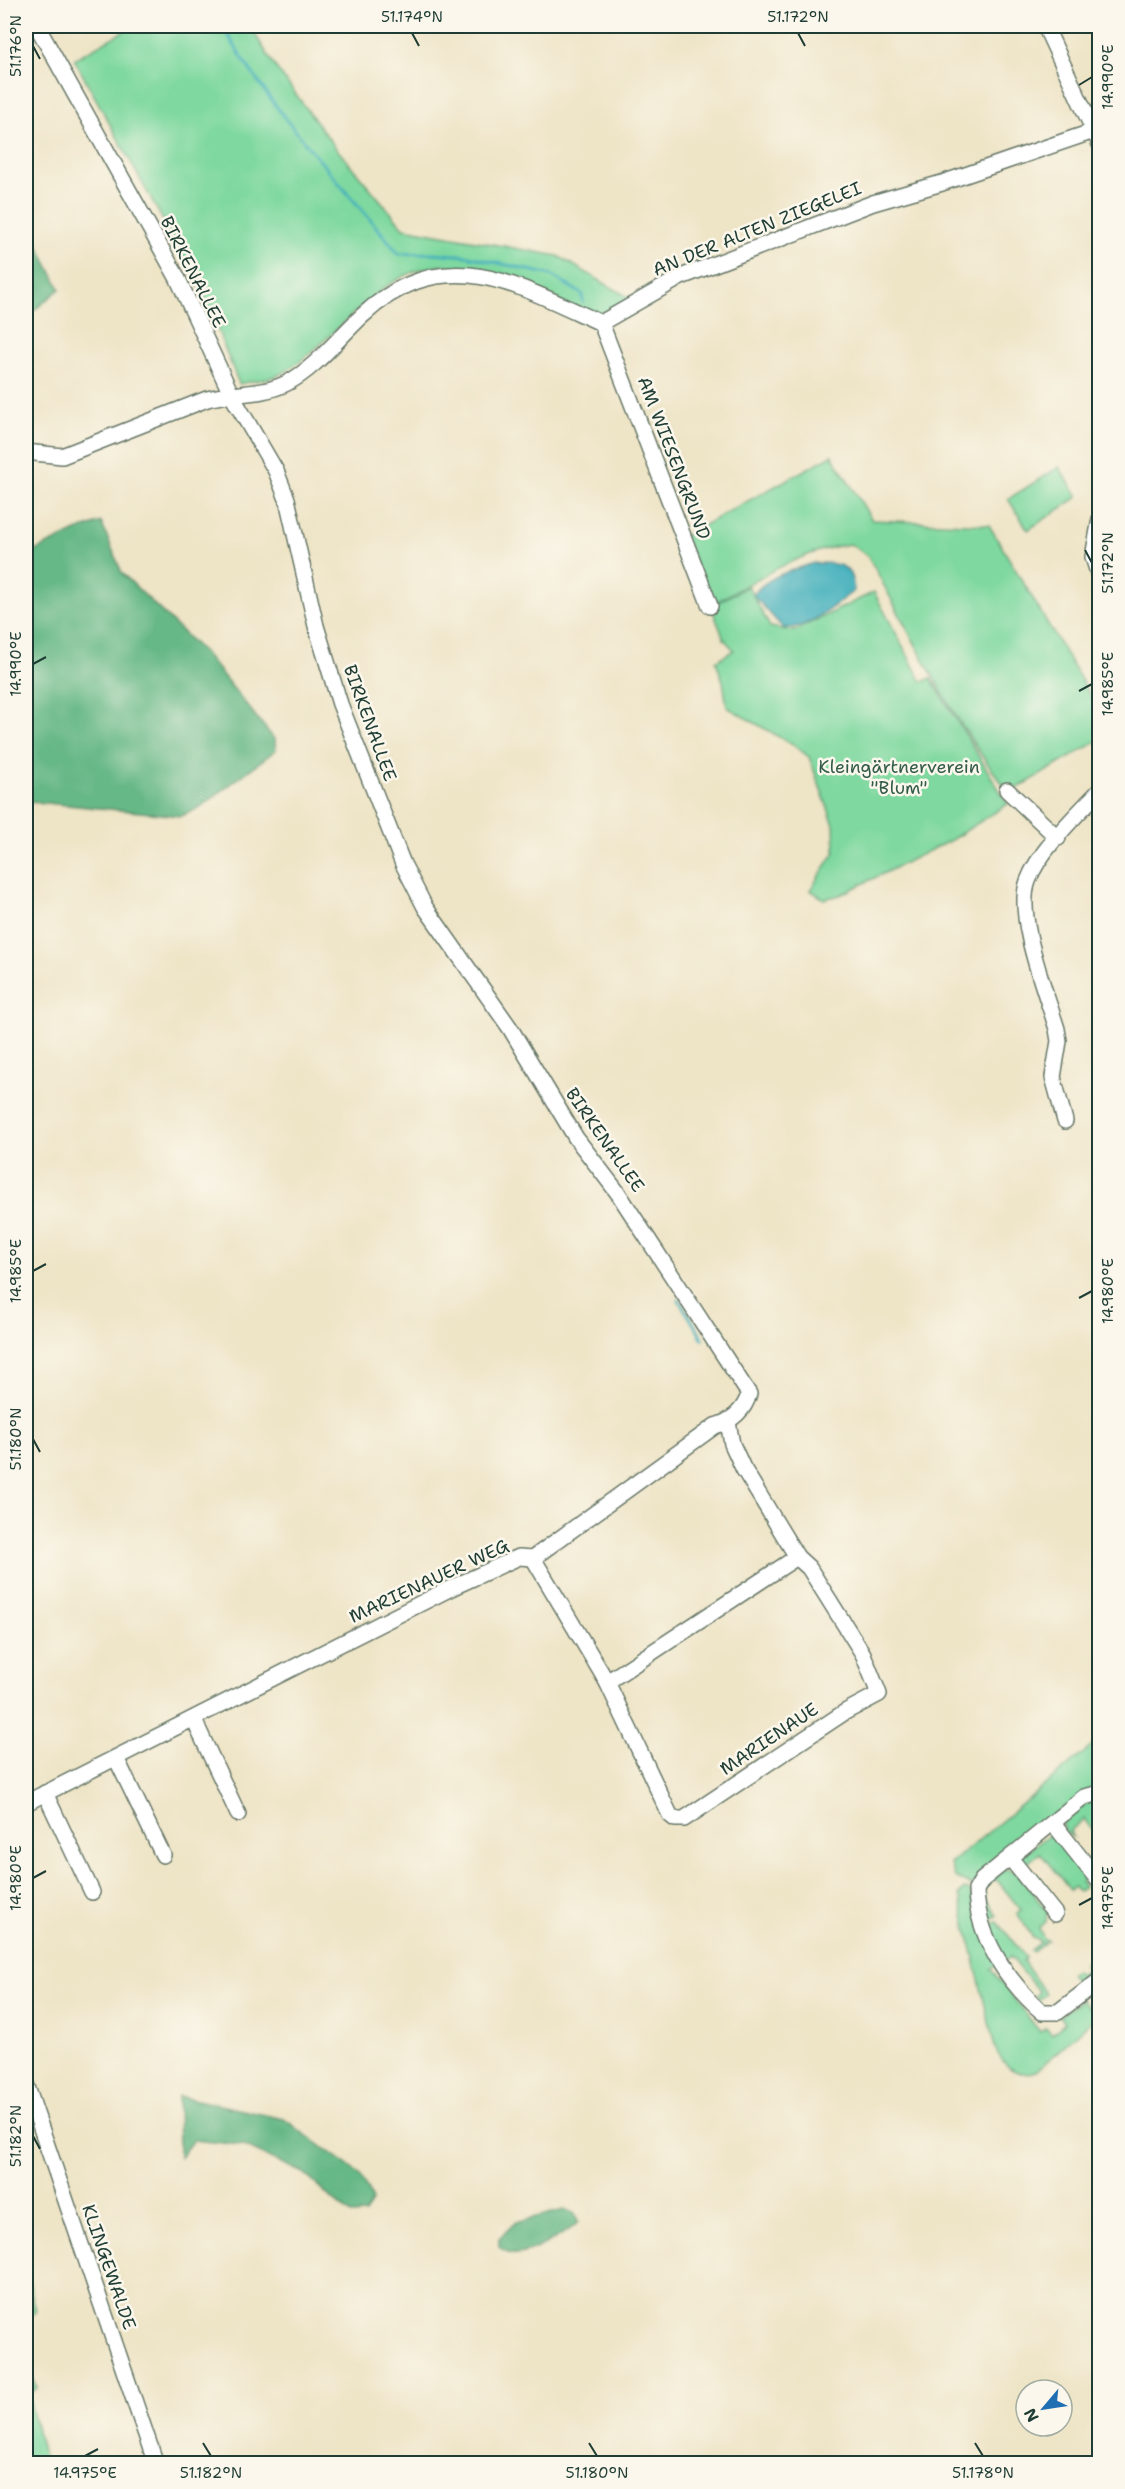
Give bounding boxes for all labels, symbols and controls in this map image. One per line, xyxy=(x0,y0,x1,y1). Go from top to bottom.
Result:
text: 51.174°N xyxy=(381,7,443,27)
text: 51.172°N xyxy=(767,7,829,27)
text: 51.176°N xyxy=(6,15,26,77)
text: 14.990°E xyxy=(1098,44,1118,110)
street label: AN DER ALTEN ZIEGELEI xyxy=(649,176,865,282)
street label: BIRKENALLEE xyxy=(155,212,231,332)
street label: AM WIESENGRUND xyxy=(632,373,716,543)
text: 51.172°N xyxy=(1098,532,1118,594)
text: 14.990°E xyxy=(6,631,26,697)
text: 14.985°E xyxy=(1098,652,1118,716)
street label: BIRKENALLEE xyxy=(338,661,402,785)
park label: Kleingärtnerverein "Blum" xyxy=(818,755,980,800)
street label: BIRKENALLEE xyxy=(560,1083,650,1197)
text: 14.985°E xyxy=(6,1239,26,1303)
text: 14.980°E xyxy=(1098,1258,1118,1324)
text: 51.180°N xyxy=(6,1408,26,1470)
street label: MARIENAUER WEG xyxy=(345,1533,513,1629)
street label: MARIENAUE xyxy=(715,1697,823,1781)
text: 14.980°E xyxy=(6,1845,26,1911)
text: 14.975°E xyxy=(1098,1866,1118,1930)
text: 51.182°N xyxy=(6,2105,26,2167)
street label: KLINGEWALDE xyxy=(76,2201,142,2333)
north arrow xyxy=(1014,2378,1074,2438)
text: N xyxy=(1019,2404,1044,2426)
text: 14.975°E xyxy=(53,2463,117,2483)
text: 51.182°N xyxy=(180,2463,242,2483)
text: 51.180°N xyxy=(566,2463,628,2483)
text: 51.178°N xyxy=(952,2463,1014,2483)

